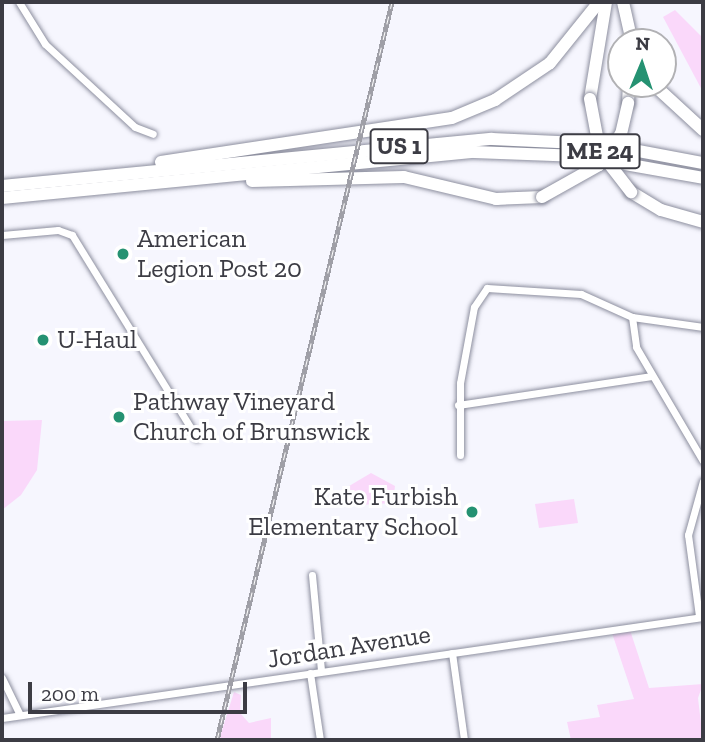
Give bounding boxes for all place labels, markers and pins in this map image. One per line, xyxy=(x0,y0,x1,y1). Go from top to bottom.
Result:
place label: American Legion Post 20 xyxy=(137,223,302,284)
marker: American Legion Post 20 xyxy=(115,246,131,262)
place label: U-Haul xyxy=(57,324,137,356)
marker: U-Haul xyxy=(35,332,51,348)
place label: Pathway Vineyard Church of Brunswick xyxy=(133,386,370,448)
marker: Pathway Vineyard Church of Brunswick xyxy=(111,409,127,425)
place label: Kate Furbish Elementary School xyxy=(248,481,458,542)
marker: Kate Furbish Elementary School xyxy=(464,504,480,520)

